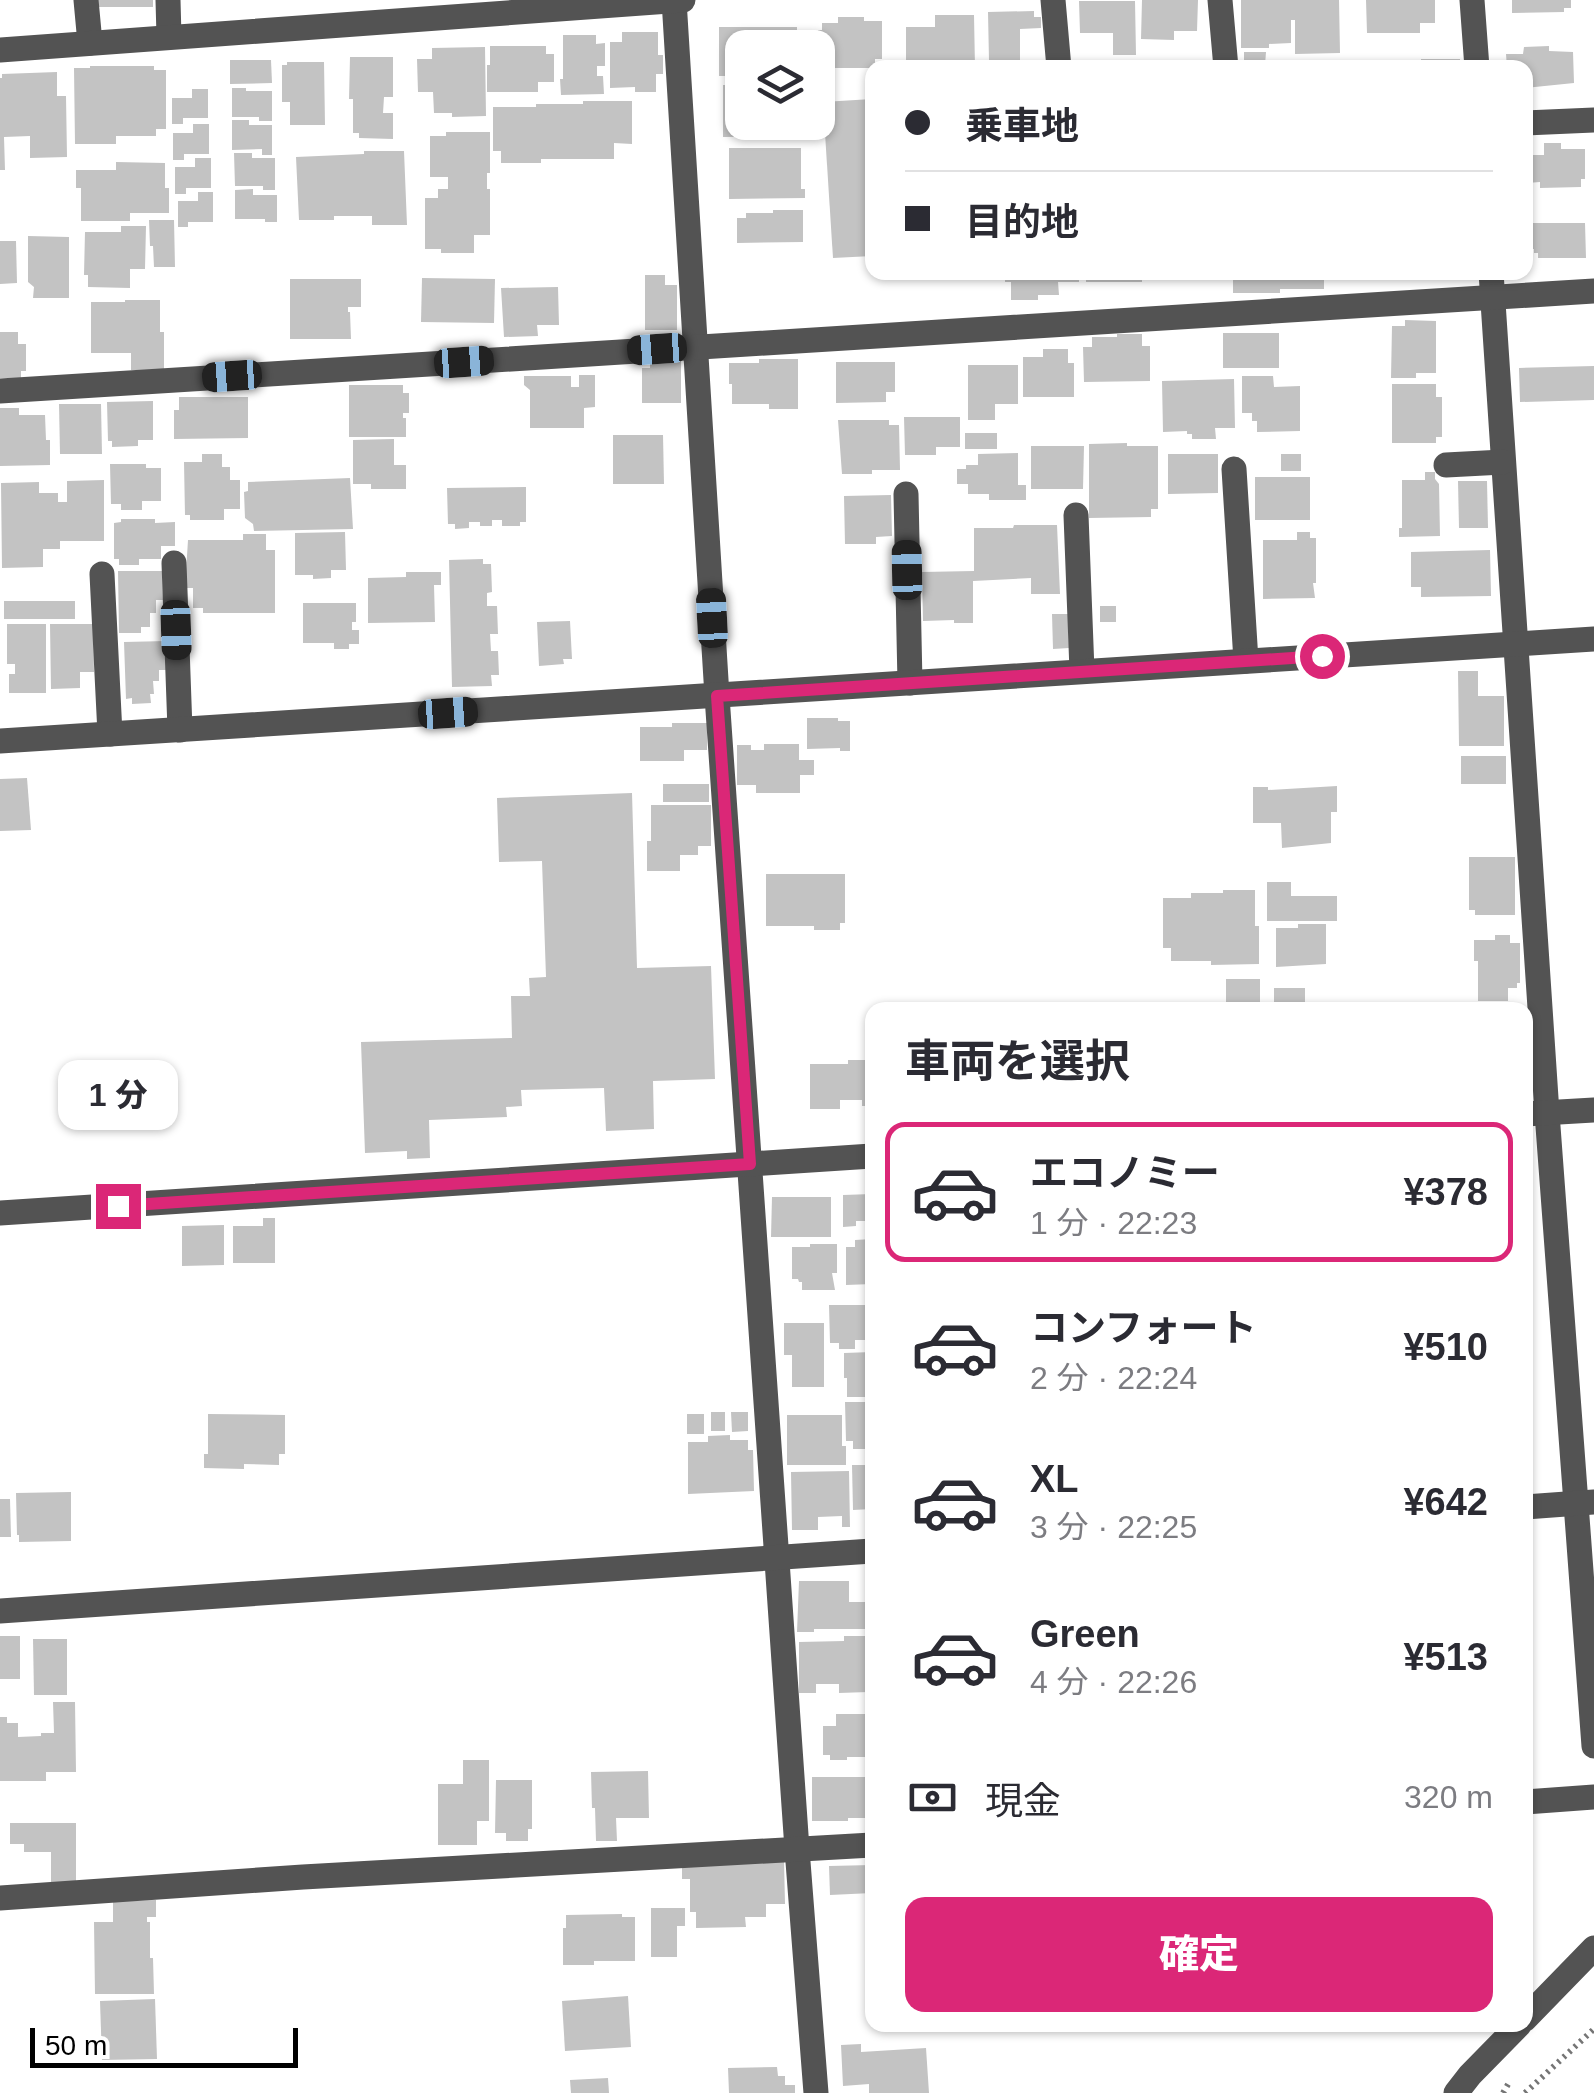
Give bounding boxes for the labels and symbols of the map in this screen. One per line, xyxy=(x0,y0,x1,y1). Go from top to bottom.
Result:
car xyxy=(626,332,688,366)
car xyxy=(433,345,495,379)
car xyxy=(201,359,263,393)
car xyxy=(891,540,923,600)
car xyxy=(695,587,729,649)
car xyxy=(160,599,192,661)
route start xyxy=(1300,634,1345,679)
car xyxy=(417,696,479,730)
callout: 1 分 xyxy=(58,1061,178,1131)
route end xyxy=(96,1184,141,1229)
scale bar xyxy=(30,2023,298,2068)

